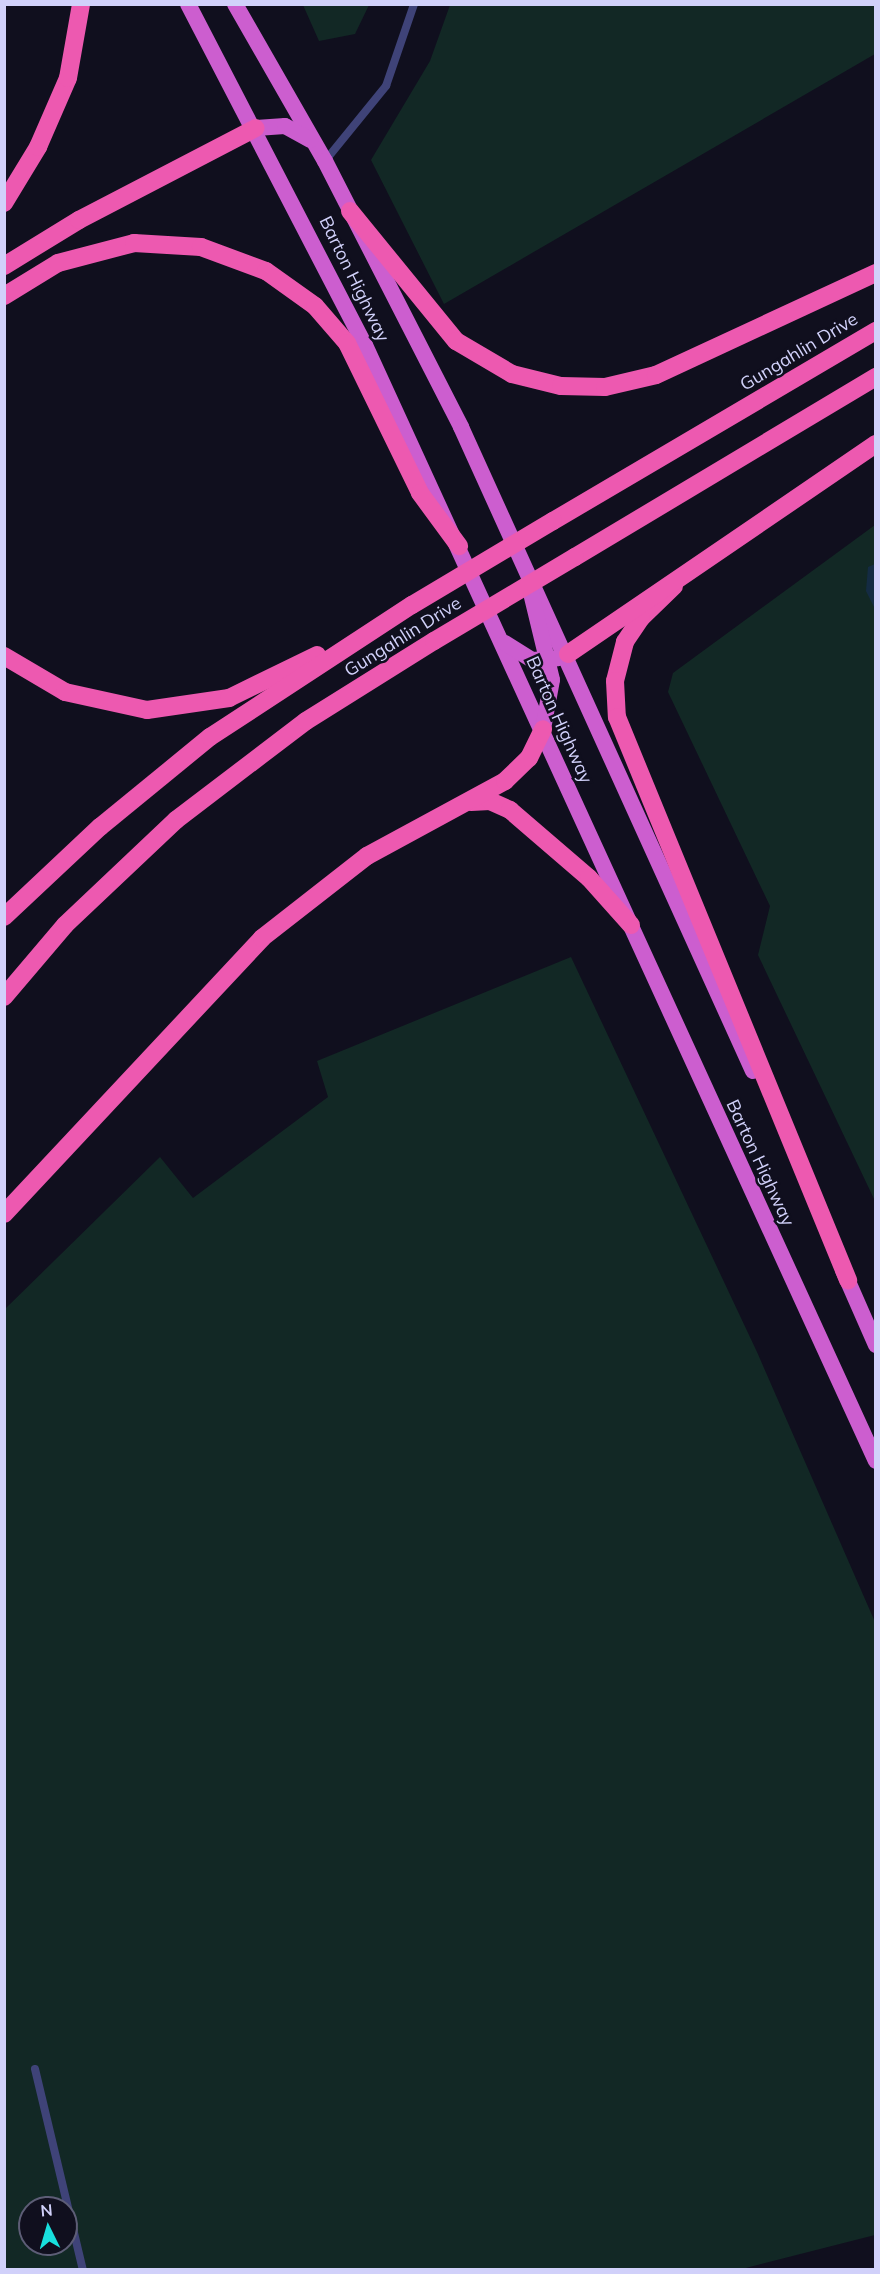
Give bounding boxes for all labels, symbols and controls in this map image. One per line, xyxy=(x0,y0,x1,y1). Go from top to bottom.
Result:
street label: Barton Highway xyxy=(314,213,394,345)
street label: Gungahlin Drive xyxy=(736,308,862,396)
street label: Gungahlin Drive xyxy=(341,592,465,682)
street label: Barton Highway xyxy=(521,653,597,787)
street label: Barton Highway xyxy=(721,1096,799,1230)
north arrow xyxy=(18,2196,78,2256)
text: N xyxy=(40,2200,54,2221)

